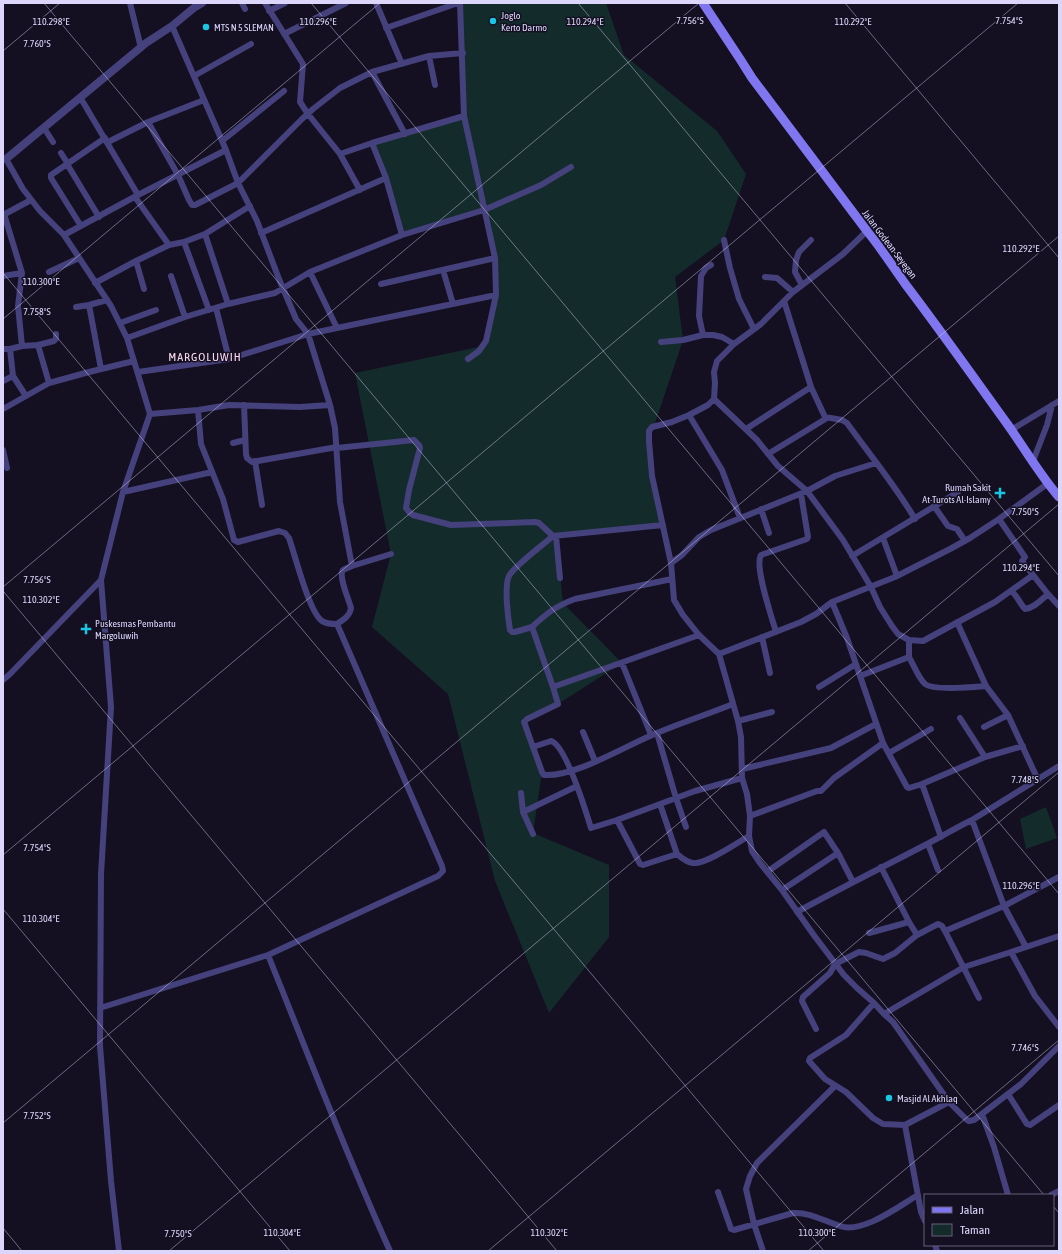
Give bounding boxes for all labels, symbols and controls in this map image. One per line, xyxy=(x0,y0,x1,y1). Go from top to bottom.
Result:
place label: Joglo Kerto Darmo xyxy=(501,10,547,33)
text: 7.756°S xyxy=(676,15,704,26)
text: 7.754°S xyxy=(995,15,1023,26)
text: 110.298°E xyxy=(33,16,70,27)
text: 110.296°E xyxy=(300,16,337,27)
marker: Joglo Kerto Darmo xyxy=(488,16,498,26)
text: 110.294°E xyxy=(567,16,604,27)
text: 110.292°E xyxy=(835,16,872,27)
marker: MTS N 5 SLEMAN xyxy=(201,22,211,32)
place label: MTS N 5 SLEMAN xyxy=(214,22,274,33)
text: 7.760°S xyxy=(23,38,51,49)
street label: Jalan Godean-Seyegan xyxy=(860,208,919,281)
text: 110.292°E xyxy=(1003,243,1040,254)
text: 110.300°E xyxy=(23,276,60,287)
text: 7.758°S xyxy=(23,306,51,317)
district label: MARGOLUWIH xyxy=(168,350,242,364)
place label: Rumah Sakit At-Turots Al-Islamy xyxy=(922,482,991,505)
marker: Rumah Sakit At-Turots Al-Islamy xyxy=(994,487,1006,499)
text: 7.750°S xyxy=(1011,506,1039,517)
text: 110.294°E xyxy=(1003,562,1040,573)
text: 7.756°S xyxy=(23,574,51,585)
text: 110.302°E xyxy=(23,594,60,605)
place label: Puskesmas Pembantu Margoluwih xyxy=(95,618,176,641)
marker: Puskesmas Pembantu Margoluwih xyxy=(80,623,92,635)
text: 7.748°S xyxy=(1011,774,1039,785)
text: 7.754°S xyxy=(23,842,51,853)
text: 110.296°E xyxy=(1003,880,1040,891)
text: 110.304°E xyxy=(23,913,60,924)
text: 7.746°S xyxy=(1011,1042,1039,1053)
marker: Masjid Al Akhlaq xyxy=(884,1093,894,1103)
place label: Masjid Al Akhlaq xyxy=(897,1093,958,1104)
text: 7.752°S xyxy=(23,1110,51,1121)
legend xyxy=(924,1194,1054,1246)
text: Jalan xyxy=(960,1203,984,1217)
text: Taman xyxy=(960,1223,990,1237)
text: 110.304°E xyxy=(264,1227,301,1238)
text: 110.302°E xyxy=(531,1227,568,1238)
text: 110.300°E xyxy=(799,1227,836,1238)
text: 7.750°S xyxy=(164,1228,192,1239)

